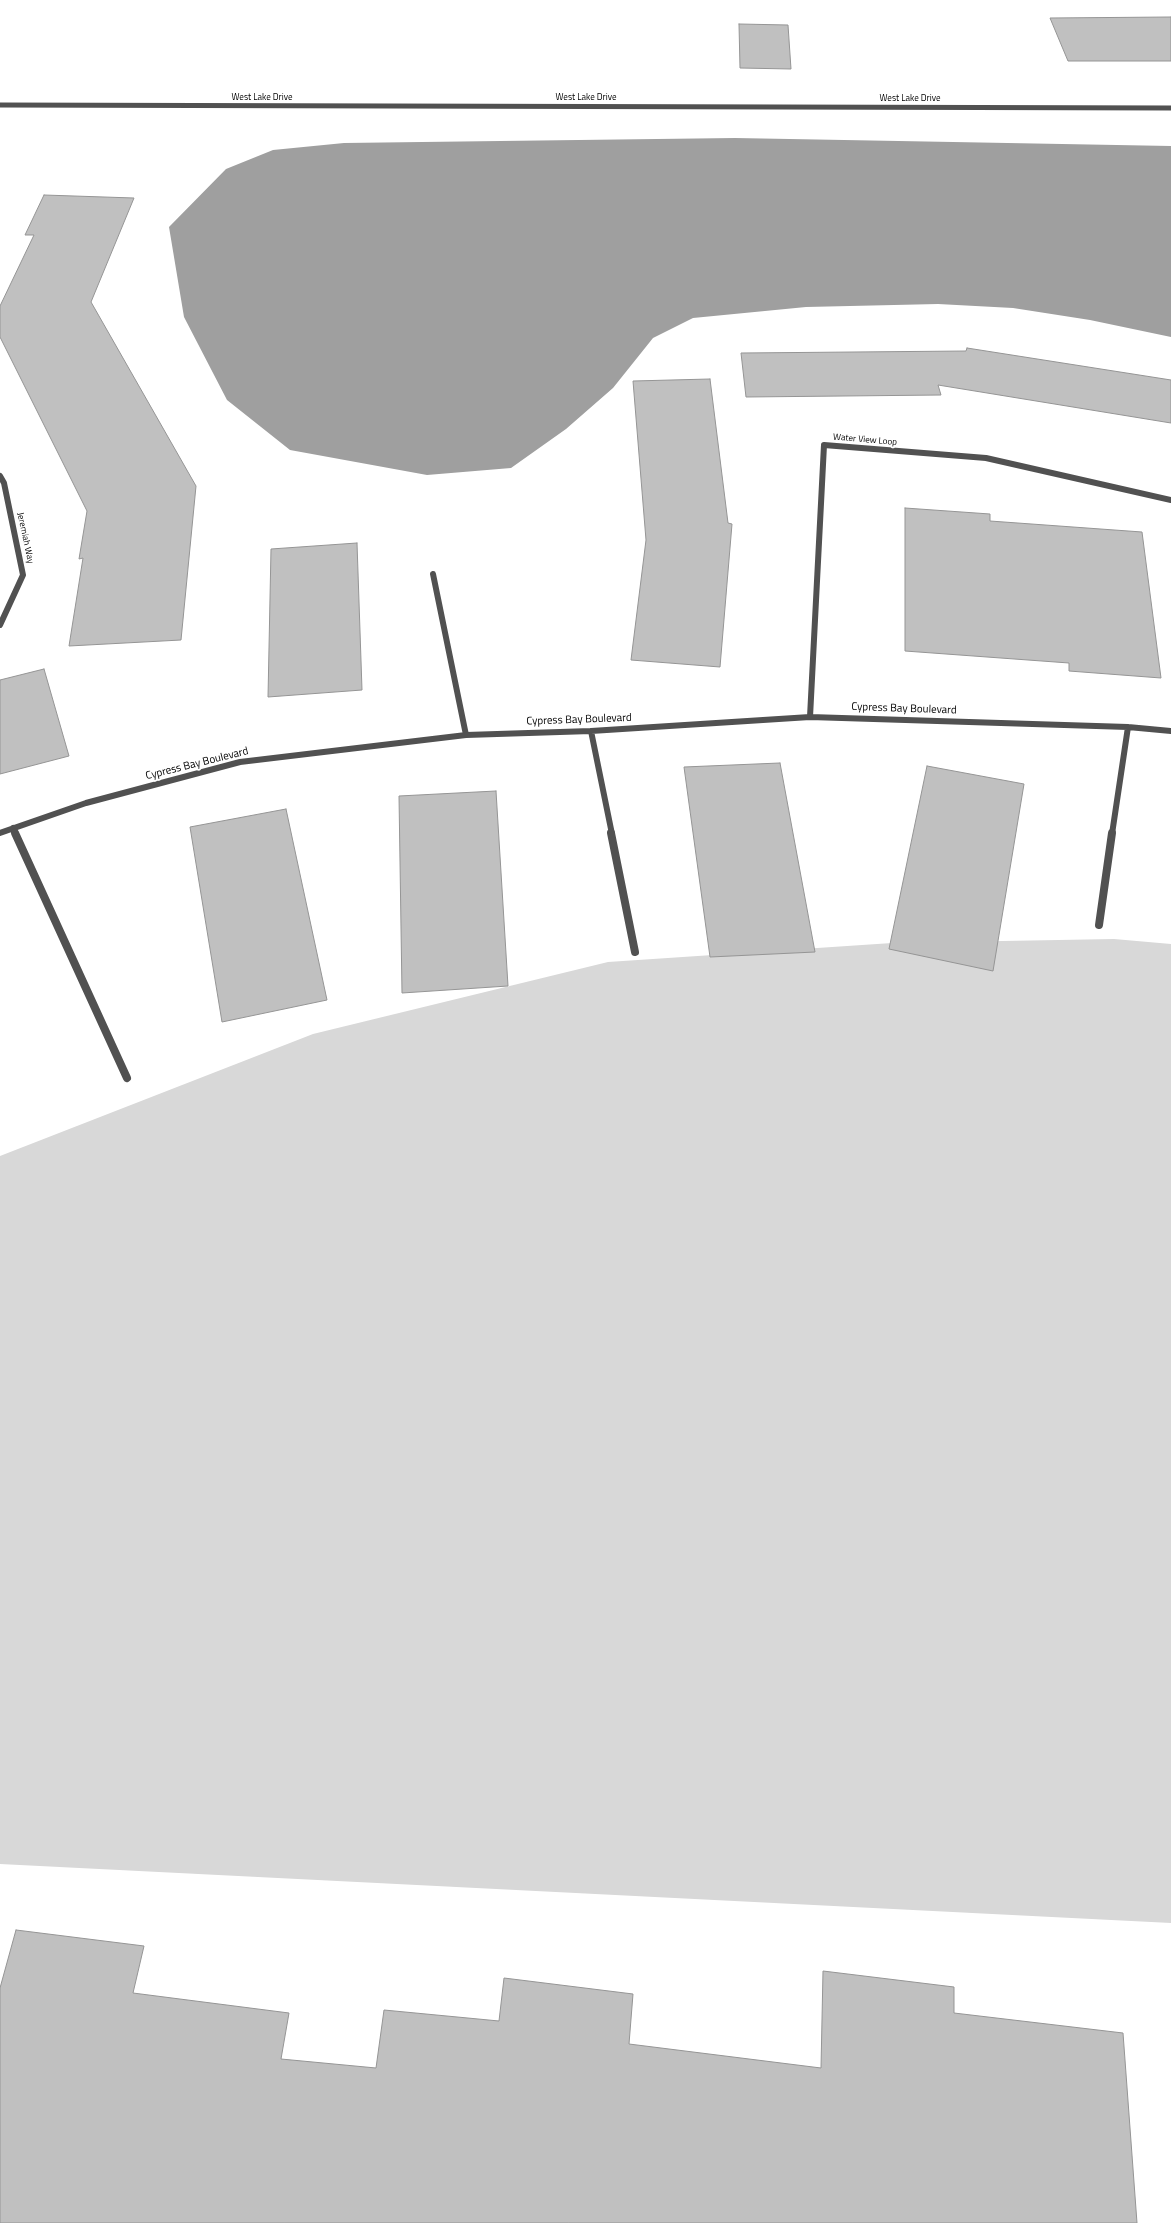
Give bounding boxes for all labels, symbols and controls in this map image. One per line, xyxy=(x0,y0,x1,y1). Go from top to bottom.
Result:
street label: West Lake Drive xyxy=(232,93,292,103)
street label: West Lake Drive xyxy=(556,93,616,103)
street label: West Lake Drive xyxy=(880,94,940,104)
street label: Water View Loop xyxy=(833,432,897,448)
street label: Jeremiah Way xyxy=(14,511,36,565)
street label: Cypress Bay Boulevard xyxy=(851,701,957,717)
street label: Cypress Bay Boulevard xyxy=(526,712,632,728)
street label: Cypress Bay Boulevard xyxy=(144,745,250,783)

